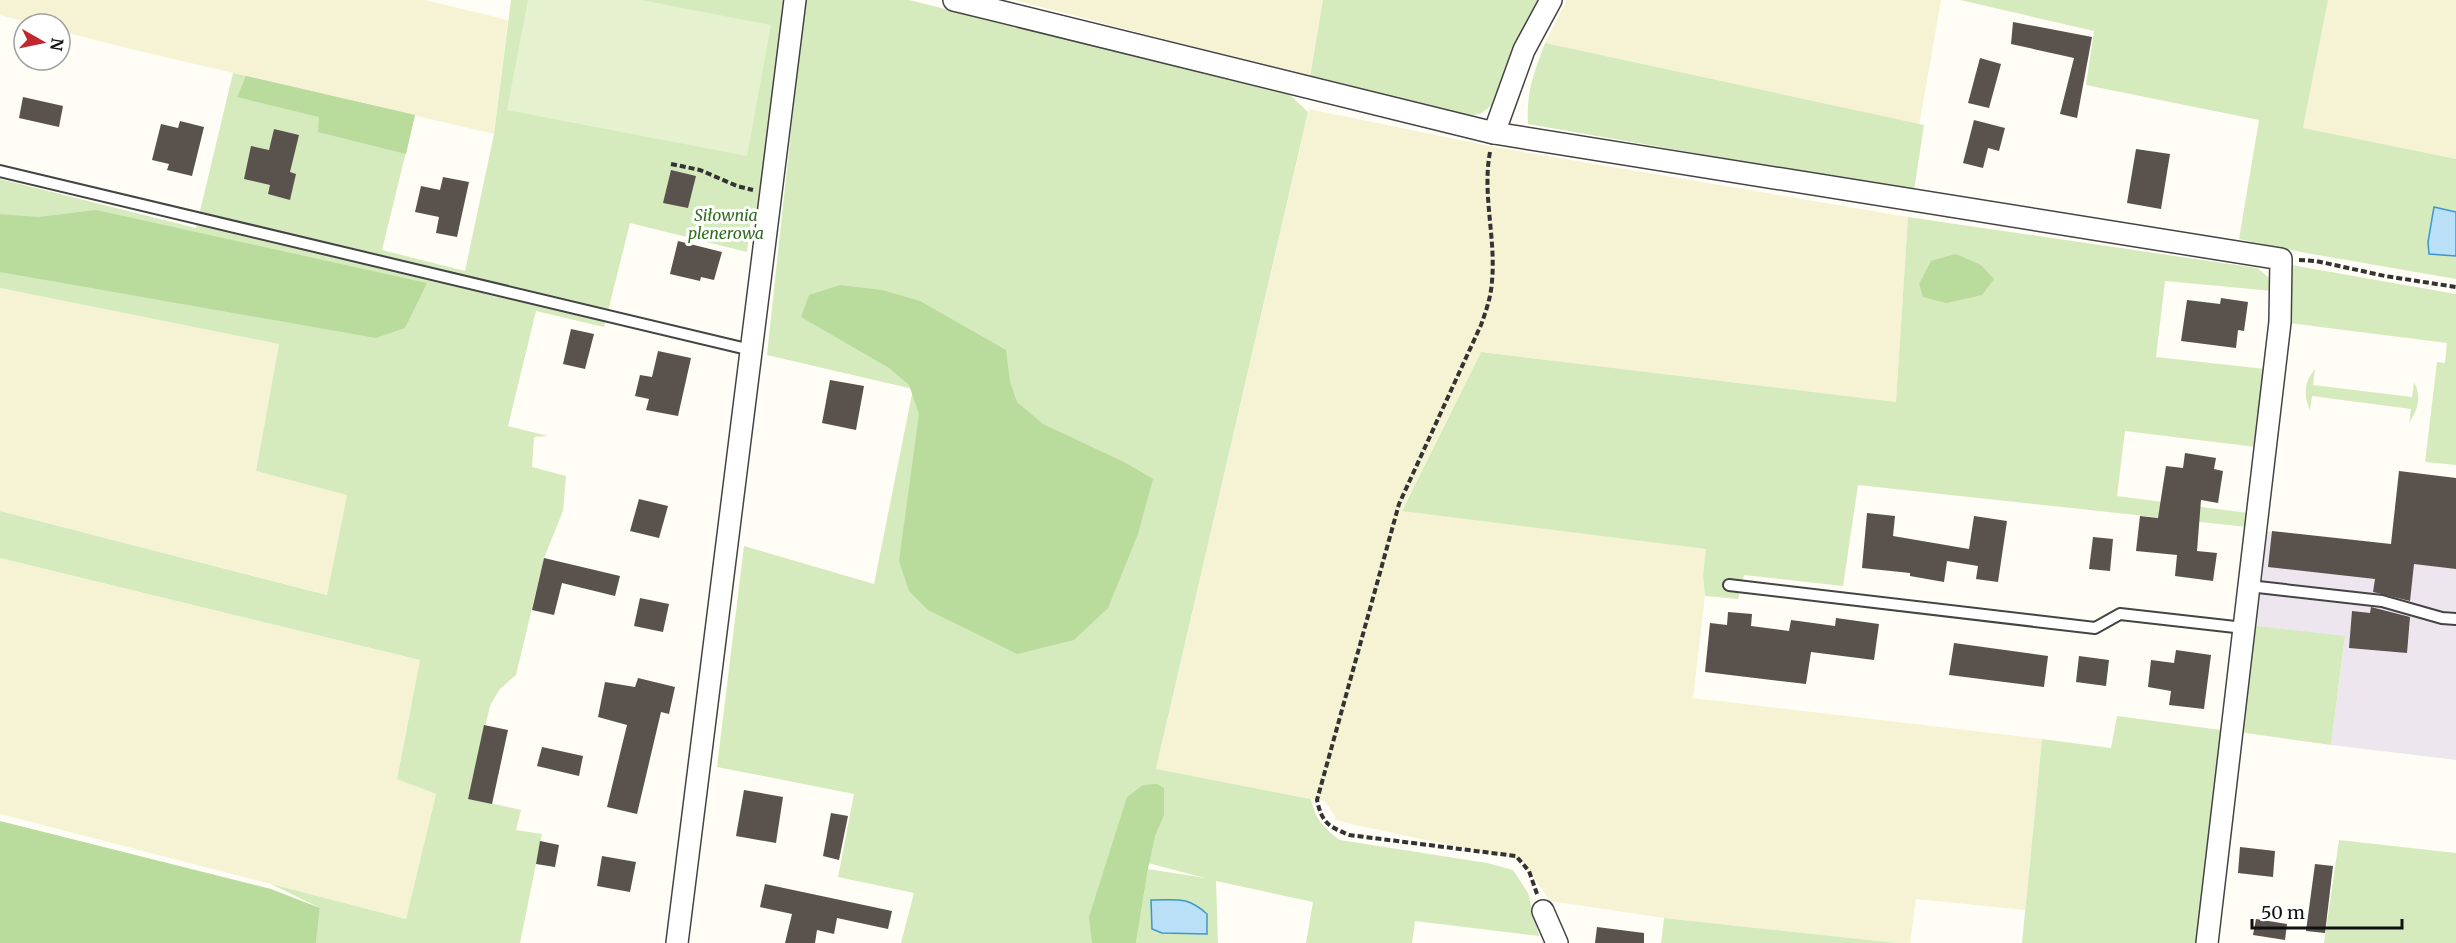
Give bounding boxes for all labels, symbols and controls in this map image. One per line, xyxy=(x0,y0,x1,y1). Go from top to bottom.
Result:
north arrow xyxy=(12,12,72,72)
text: N xyxy=(46,37,68,53)
park label: Siłownia plenerowa xyxy=(688,205,764,243)
scale bar xyxy=(2252,892,2402,930)
text: 50 m xyxy=(2261,901,2305,924)

